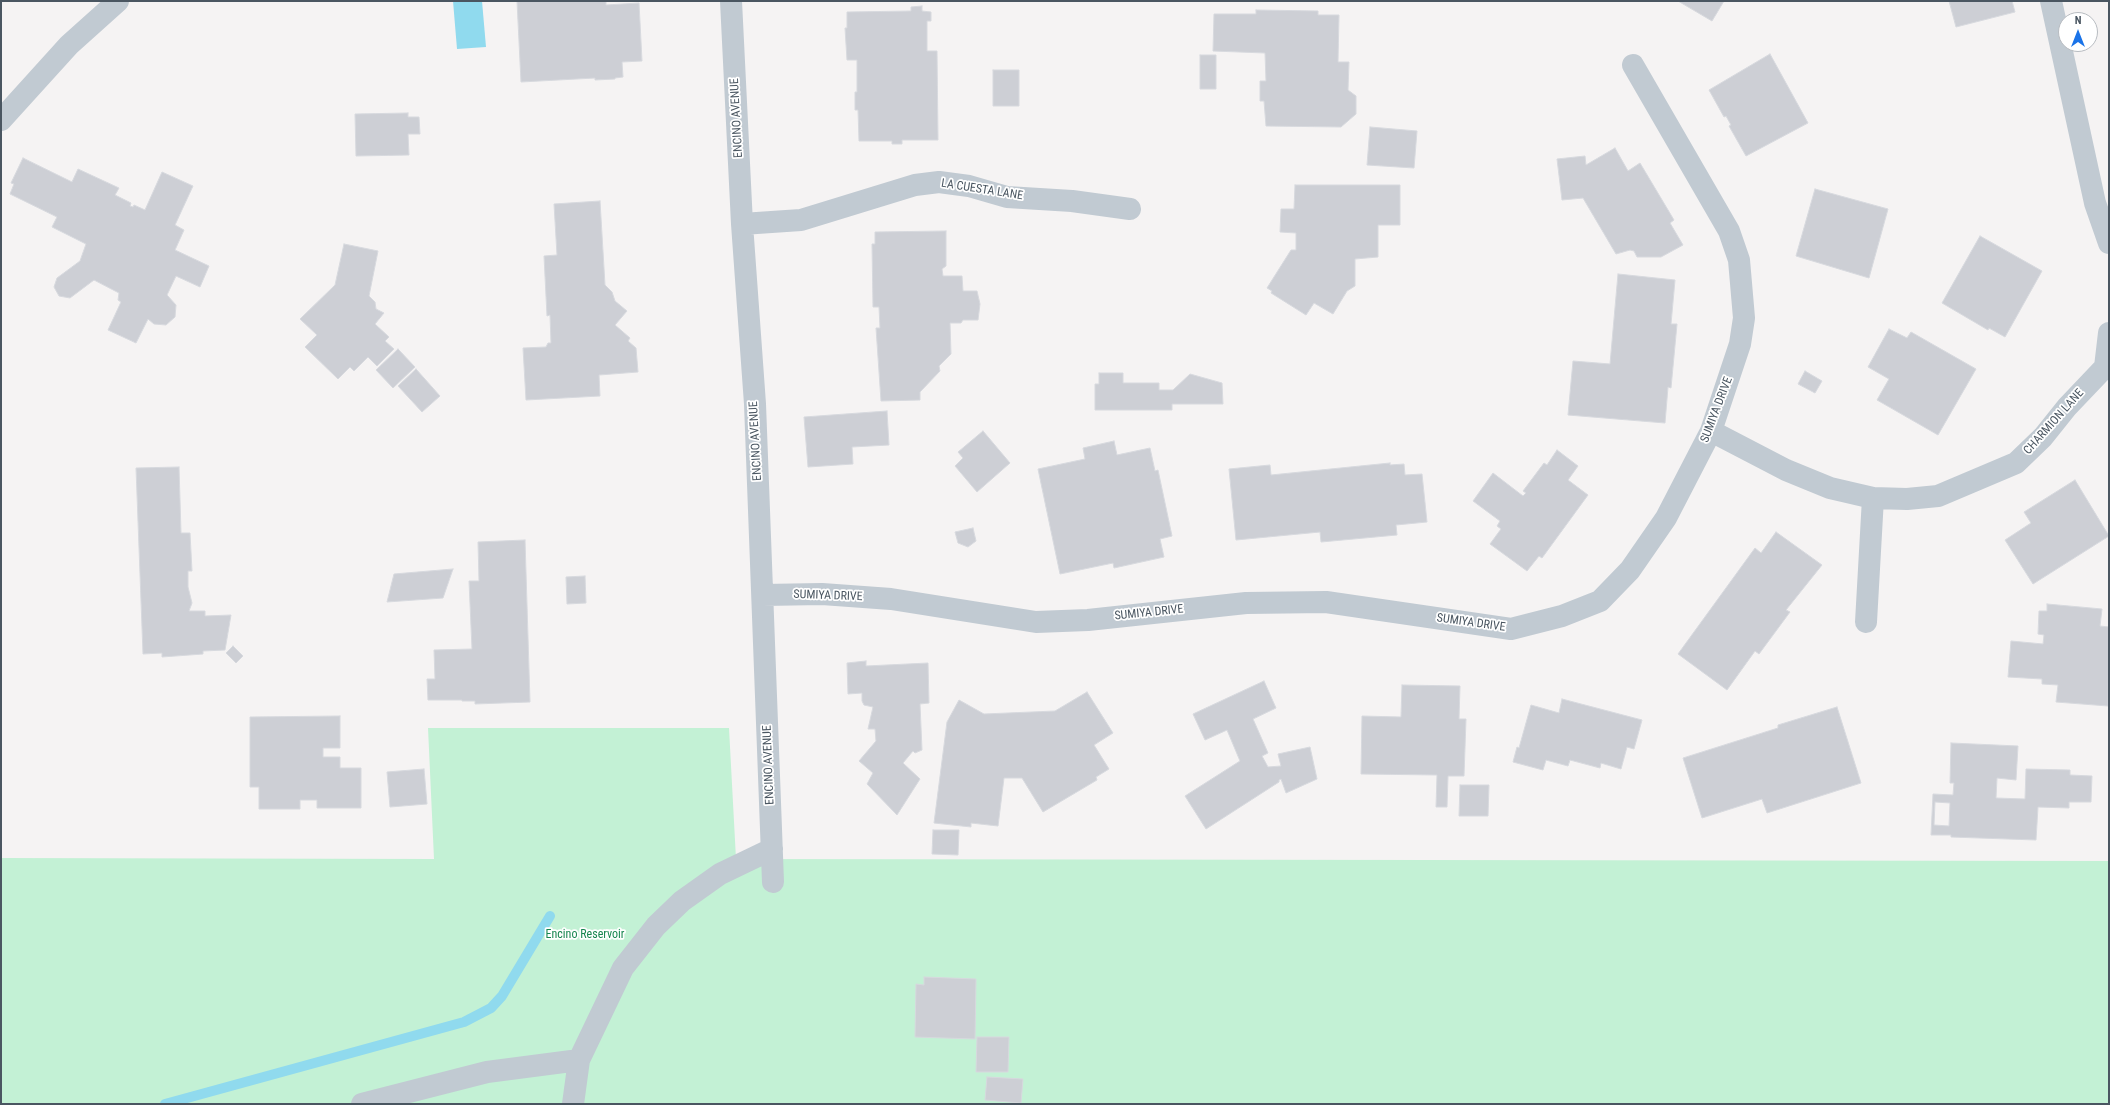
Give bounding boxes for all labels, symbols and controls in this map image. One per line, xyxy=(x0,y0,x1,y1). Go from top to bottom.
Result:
north arrow xyxy=(2058,12,2098,52)
text: N xyxy=(2075,14,2081,27)
street label: ENCINO AVENUE xyxy=(728,78,746,158)
street label: LA CUESTA LANE xyxy=(940,176,1024,204)
street label: SUMIYA DRIVE xyxy=(1698,375,1736,445)
street label: CHARMION LANE xyxy=(2021,386,2087,458)
street label: ENCINO AVENUE xyxy=(747,401,765,481)
street label: SUMIYA DRIVE xyxy=(793,588,863,604)
street label: SUMIYA DRIVE xyxy=(1114,602,1184,624)
street label: SUMIYA DRIVE xyxy=(1436,611,1506,635)
street label: ENCINO AVENUE xyxy=(760,725,778,805)
park label: Encino Reservoir xyxy=(546,928,624,942)

